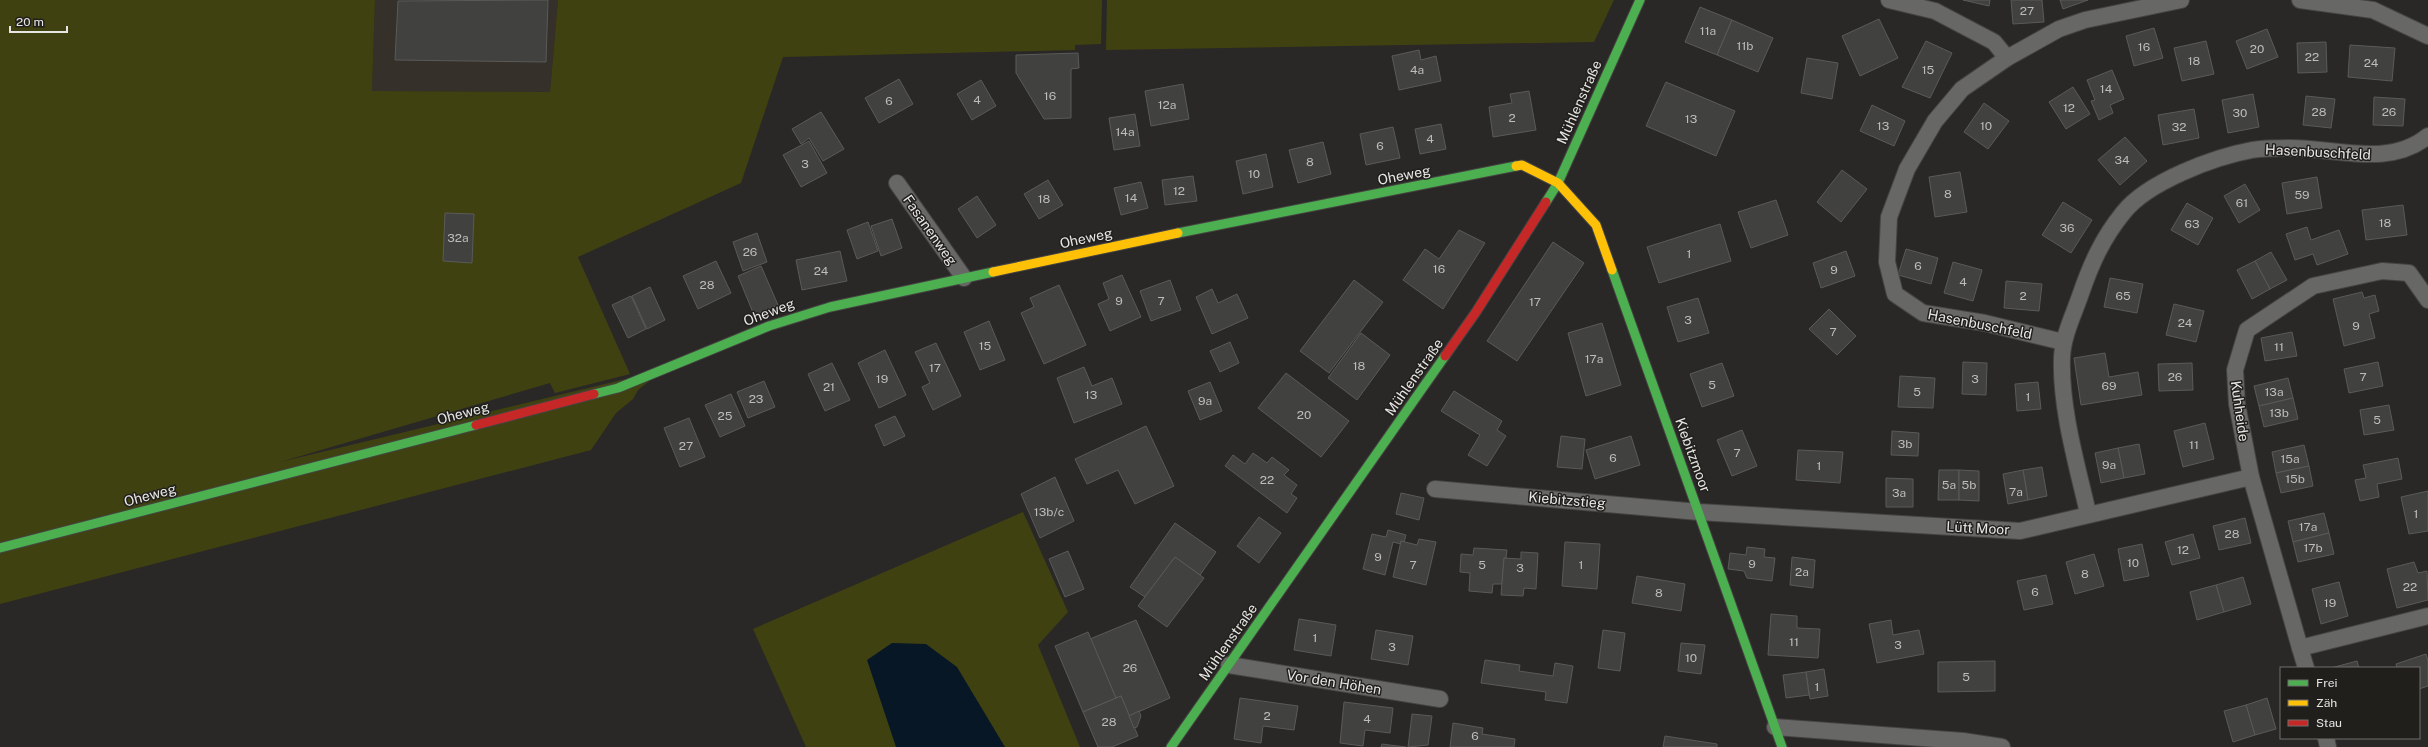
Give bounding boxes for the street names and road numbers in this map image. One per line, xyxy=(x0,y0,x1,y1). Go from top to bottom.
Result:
street label: Mühlenstraße xyxy=(1553,58,1605,146)
street label: Hasenbuschfeld xyxy=(2265,141,2371,163)
street label: Oheweg xyxy=(1376,162,1432,188)
street label: Fasanenweg xyxy=(900,192,960,268)
street label: Oheweg xyxy=(1058,225,1114,251)
street label: Oheweg xyxy=(741,295,797,329)
street label: Hasenbuschfeld xyxy=(1926,306,2034,342)
street label: Mühlenstraße xyxy=(1382,335,1446,418)
street label: Kuhheide xyxy=(2228,380,2252,442)
street label: Oheweg xyxy=(435,398,491,428)
street label: Kiebitzmoor xyxy=(1672,415,1714,495)
street label: Oheweg xyxy=(122,480,178,510)
street label: Kiebitzstieg xyxy=(1528,489,1607,511)
street label: Lütt Moor xyxy=(1946,518,2010,538)
street label: Mühlenstraße xyxy=(1196,600,1260,683)
street label: Vor den Höhen xyxy=(1285,667,1383,697)

